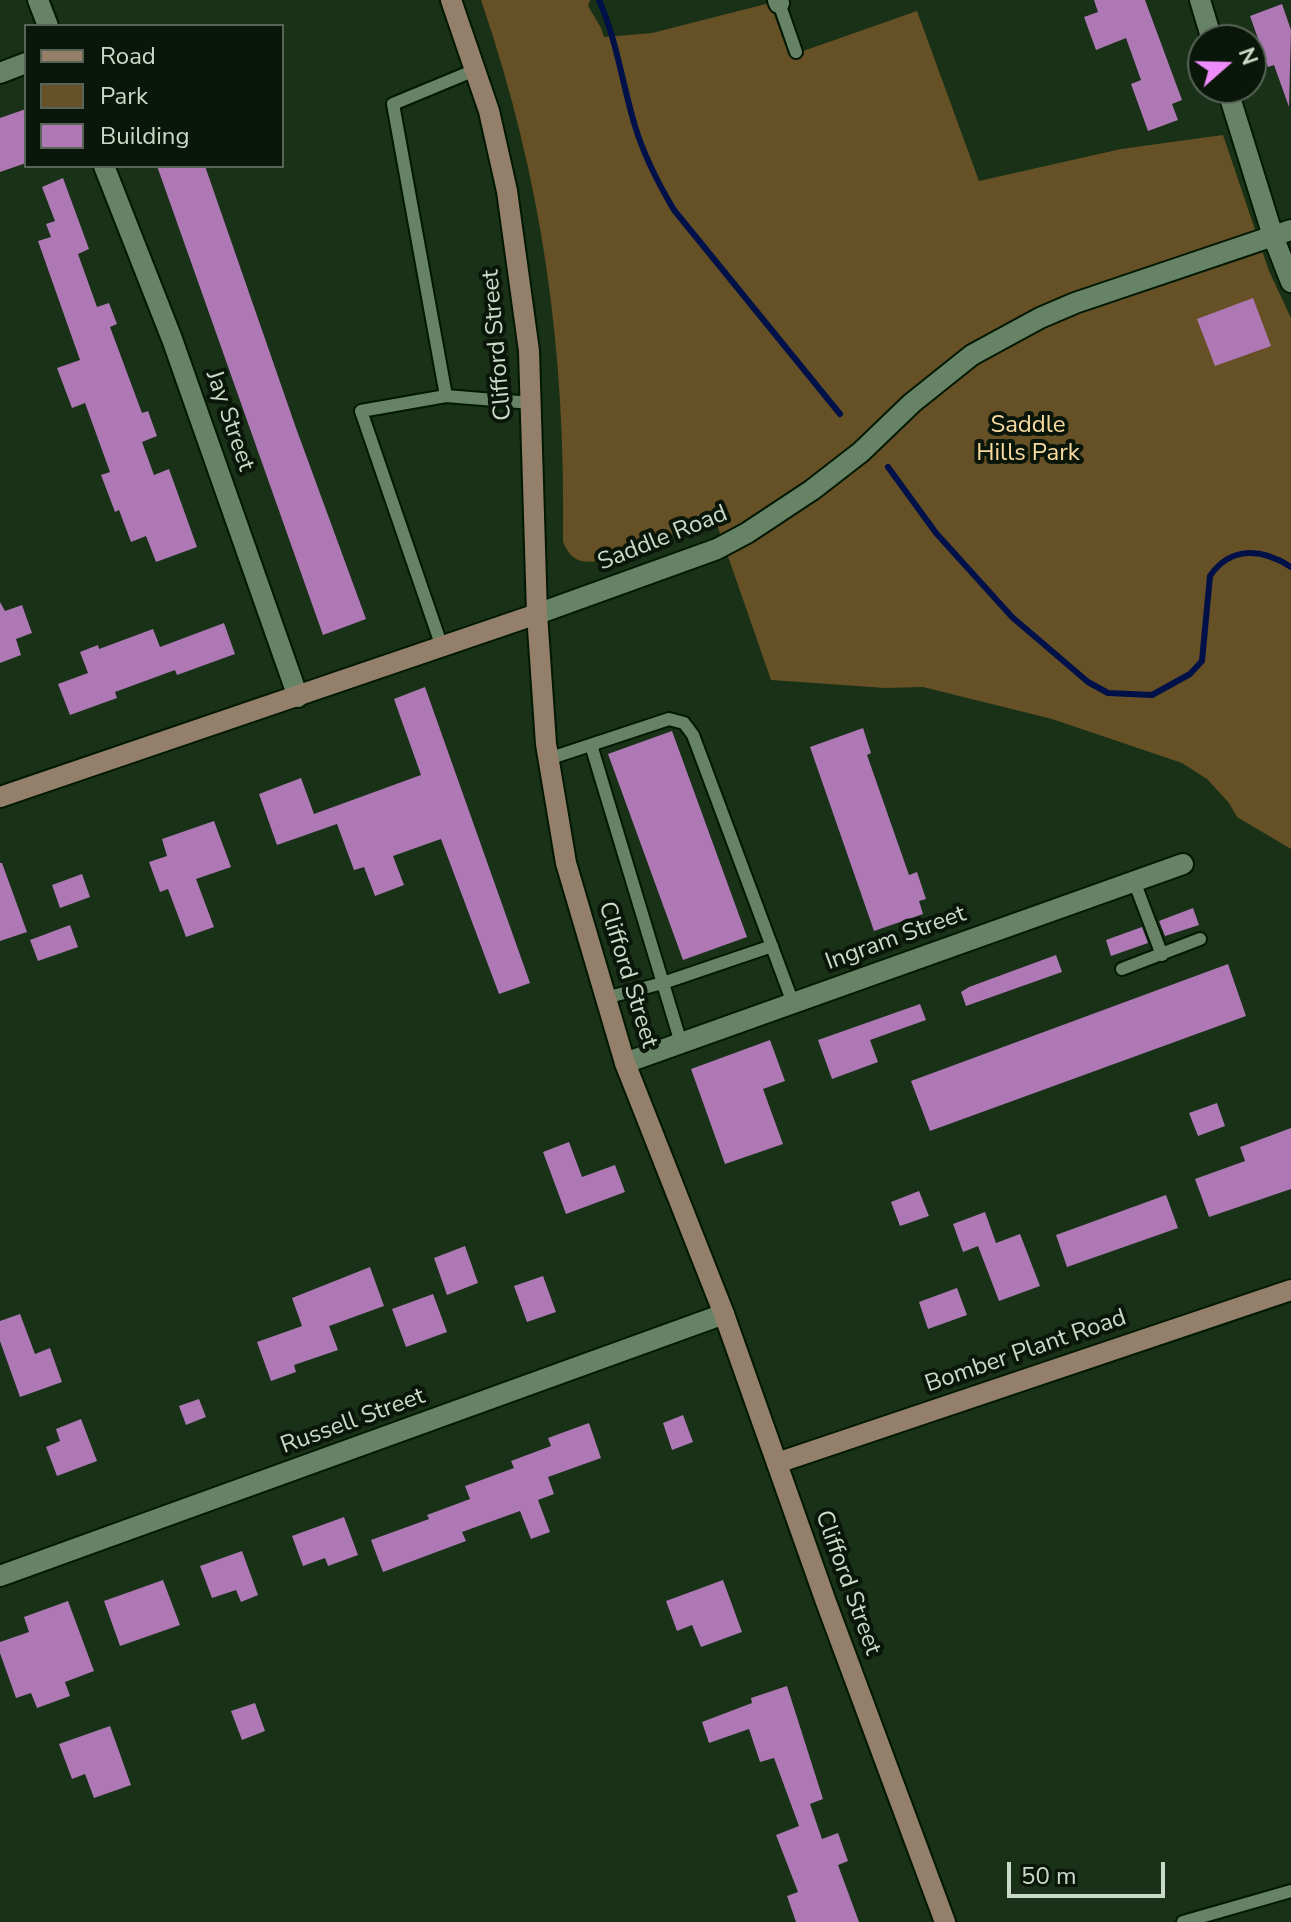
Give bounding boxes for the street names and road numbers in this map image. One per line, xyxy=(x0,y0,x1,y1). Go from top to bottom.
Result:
street label: Clifford Street xyxy=(477,268,519,422)
street label: Jay Street xyxy=(198,367,260,475)
street label: Saddle Road xyxy=(594,500,732,578)
street label: Clifford Street xyxy=(591,898,663,1052)
street label: Ingram Street xyxy=(822,900,970,978)
street label: Bomber Plant Road xyxy=(922,1304,1130,1400)
street label: Russell Street xyxy=(277,1383,429,1461)
street label: Clifford Street xyxy=(808,1507,886,1659)

